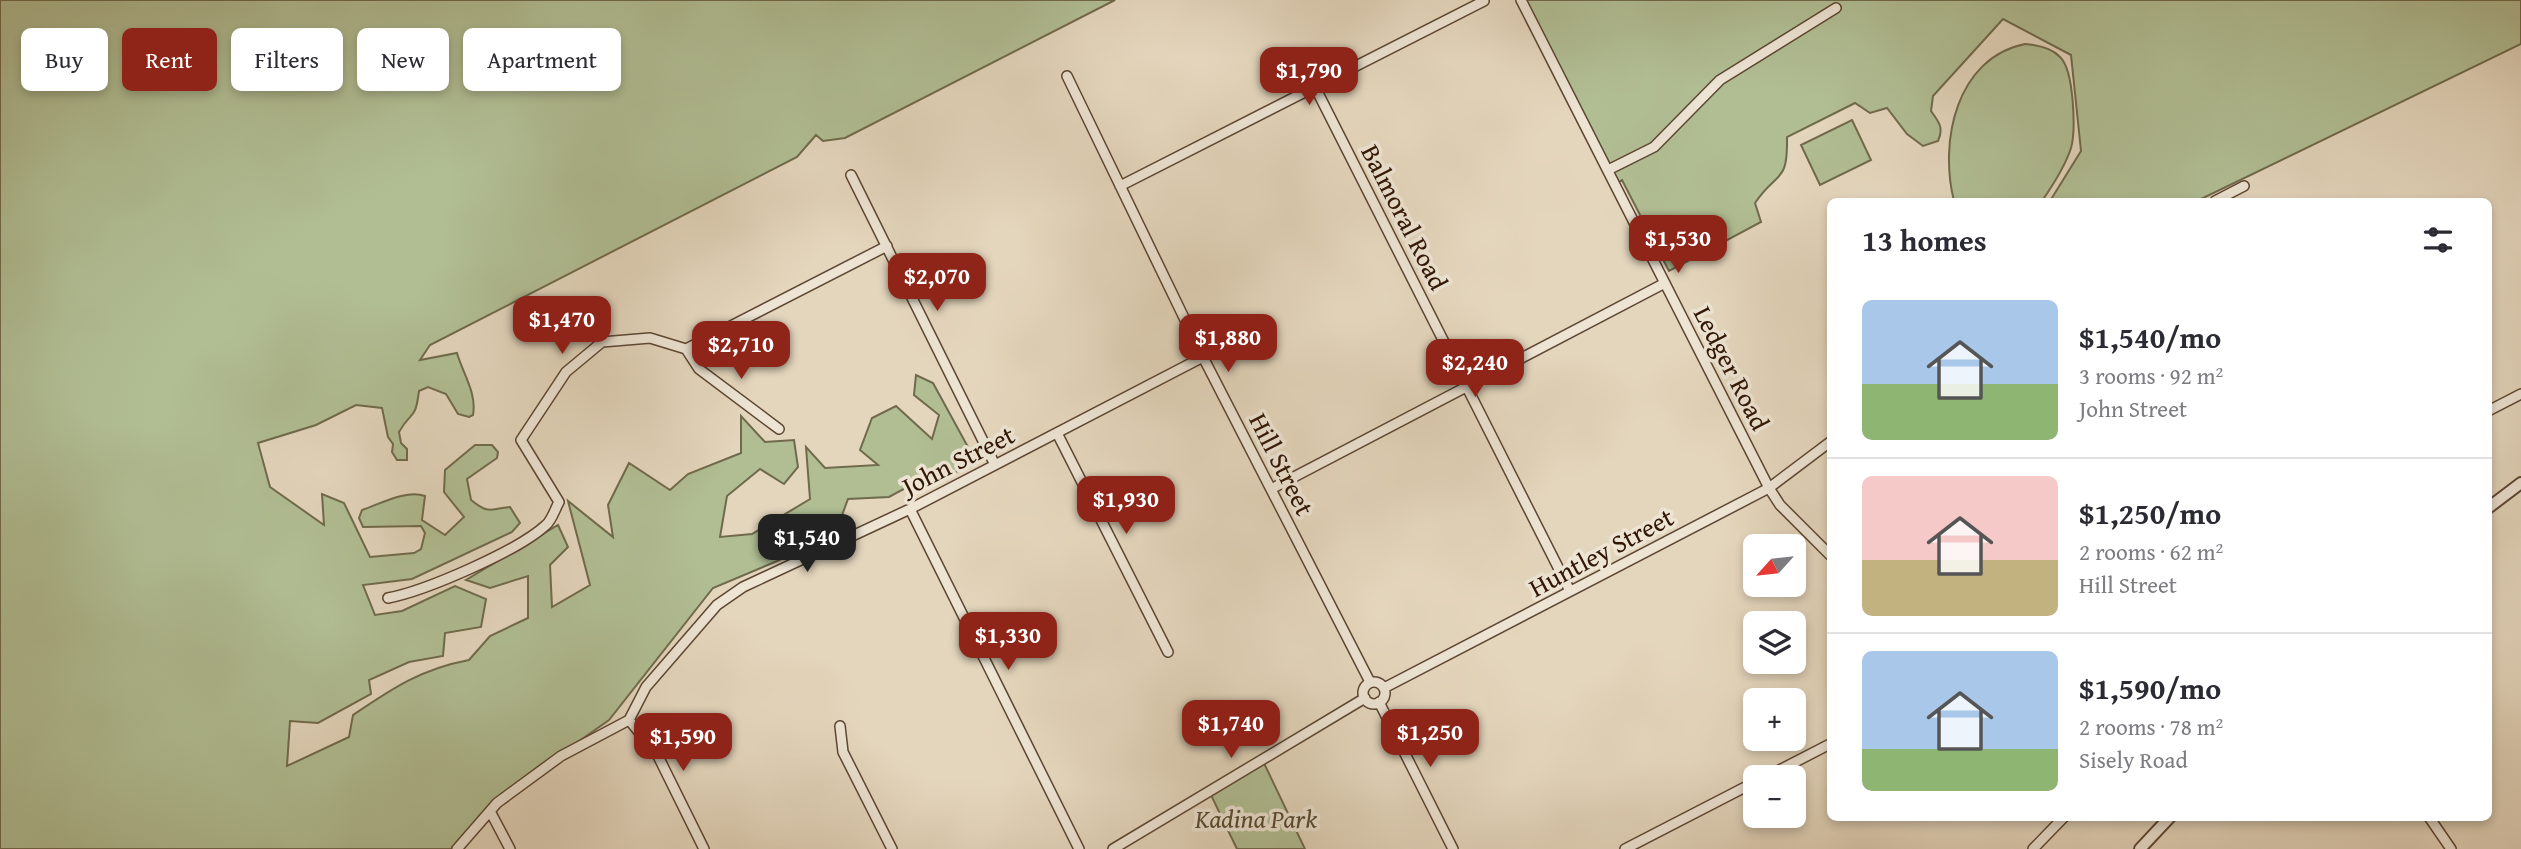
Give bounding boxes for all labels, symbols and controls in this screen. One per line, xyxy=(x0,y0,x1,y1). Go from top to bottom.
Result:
chip: Buy xyxy=(21,28,108,91)
chip: Rent xyxy=(122,28,217,91)
chip: Filters xyxy=(231,28,343,91)
chip: New xyxy=(357,28,449,91)
chip: Apartment xyxy=(463,28,621,91)
pin: $1,790 xyxy=(1252,48,1366,107)
text: $1,790 xyxy=(1276,53,1342,86)
street label: Balmoral Road xyxy=(1352,137,1459,297)
pin: $1,530 xyxy=(1621,216,1735,275)
text: 13 homes xyxy=(1862,218,1987,262)
text: $1,530 xyxy=(1645,221,1711,254)
icon: filters xyxy=(2419,221,2457,259)
pin: $2,070 xyxy=(880,254,994,313)
text: $2,070 xyxy=(904,259,970,292)
pin: $1,470 xyxy=(505,296,619,356)
street label: Ledger Road xyxy=(1684,299,1780,437)
text: $1,470 xyxy=(529,302,595,335)
pin: $1,880 xyxy=(1171,314,1285,374)
text: $1,540/mo xyxy=(2079,315,2221,359)
text: $1,880 xyxy=(1195,320,1261,353)
pin: $2,710 xyxy=(684,322,798,381)
text: $2,710 xyxy=(708,327,774,360)
icon: home xyxy=(1918,328,2002,412)
pin: $2,240 xyxy=(1418,340,1532,399)
text: $2,240 xyxy=(1442,345,1508,378)
text: 3 rooms · 92 m² xyxy=(2079,359,2223,392)
text: John Street xyxy=(2079,392,2187,425)
street label: Hill Street xyxy=(1240,406,1324,522)
street label: John Street xyxy=(892,415,1021,506)
pin: $1,930 xyxy=(1069,476,1183,536)
text: $1,930 xyxy=(1093,482,1159,515)
text: $1,250/mo xyxy=(2079,491,2221,535)
street label: Huntley Street xyxy=(1522,497,1680,607)
icon: home xyxy=(1918,504,2002,588)
pin: $1,540 xyxy=(750,514,864,574)
text: $1,540 xyxy=(774,520,840,553)
north arrow xyxy=(1743,534,1806,597)
map controls xyxy=(1743,534,1806,828)
text: 2 rooms · 62 m² xyxy=(2079,535,2223,568)
text: Hill Street xyxy=(2079,568,2177,601)
button: layers xyxy=(1743,611,1806,674)
pin: $1,330 xyxy=(951,612,1065,672)
text: $1,330 xyxy=(975,618,1041,651)
text: $1,590/mo xyxy=(2079,666,2221,710)
icon: home xyxy=(1918,679,2002,763)
button: + xyxy=(1743,688,1806,751)
pin: $1,740 xyxy=(1174,700,1288,760)
text: $1,740 xyxy=(1198,706,1264,739)
pin: $1,250 xyxy=(1373,710,1487,769)
text: 2 rooms · 78 m² xyxy=(2079,710,2223,743)
pin: $1,590 xyxy=(626,714,740,773)
text: $1,250 xyxy=(1397,715,1463,748)
text: $1,590 xyxy=(650,719,716,752)
text: Sisely Road xyxy=(2079,743,2188,776)
button: − xyxy=(1743,765,1806,828)
park label: Kadina Park xyxy=(1194,799,1317,838)

